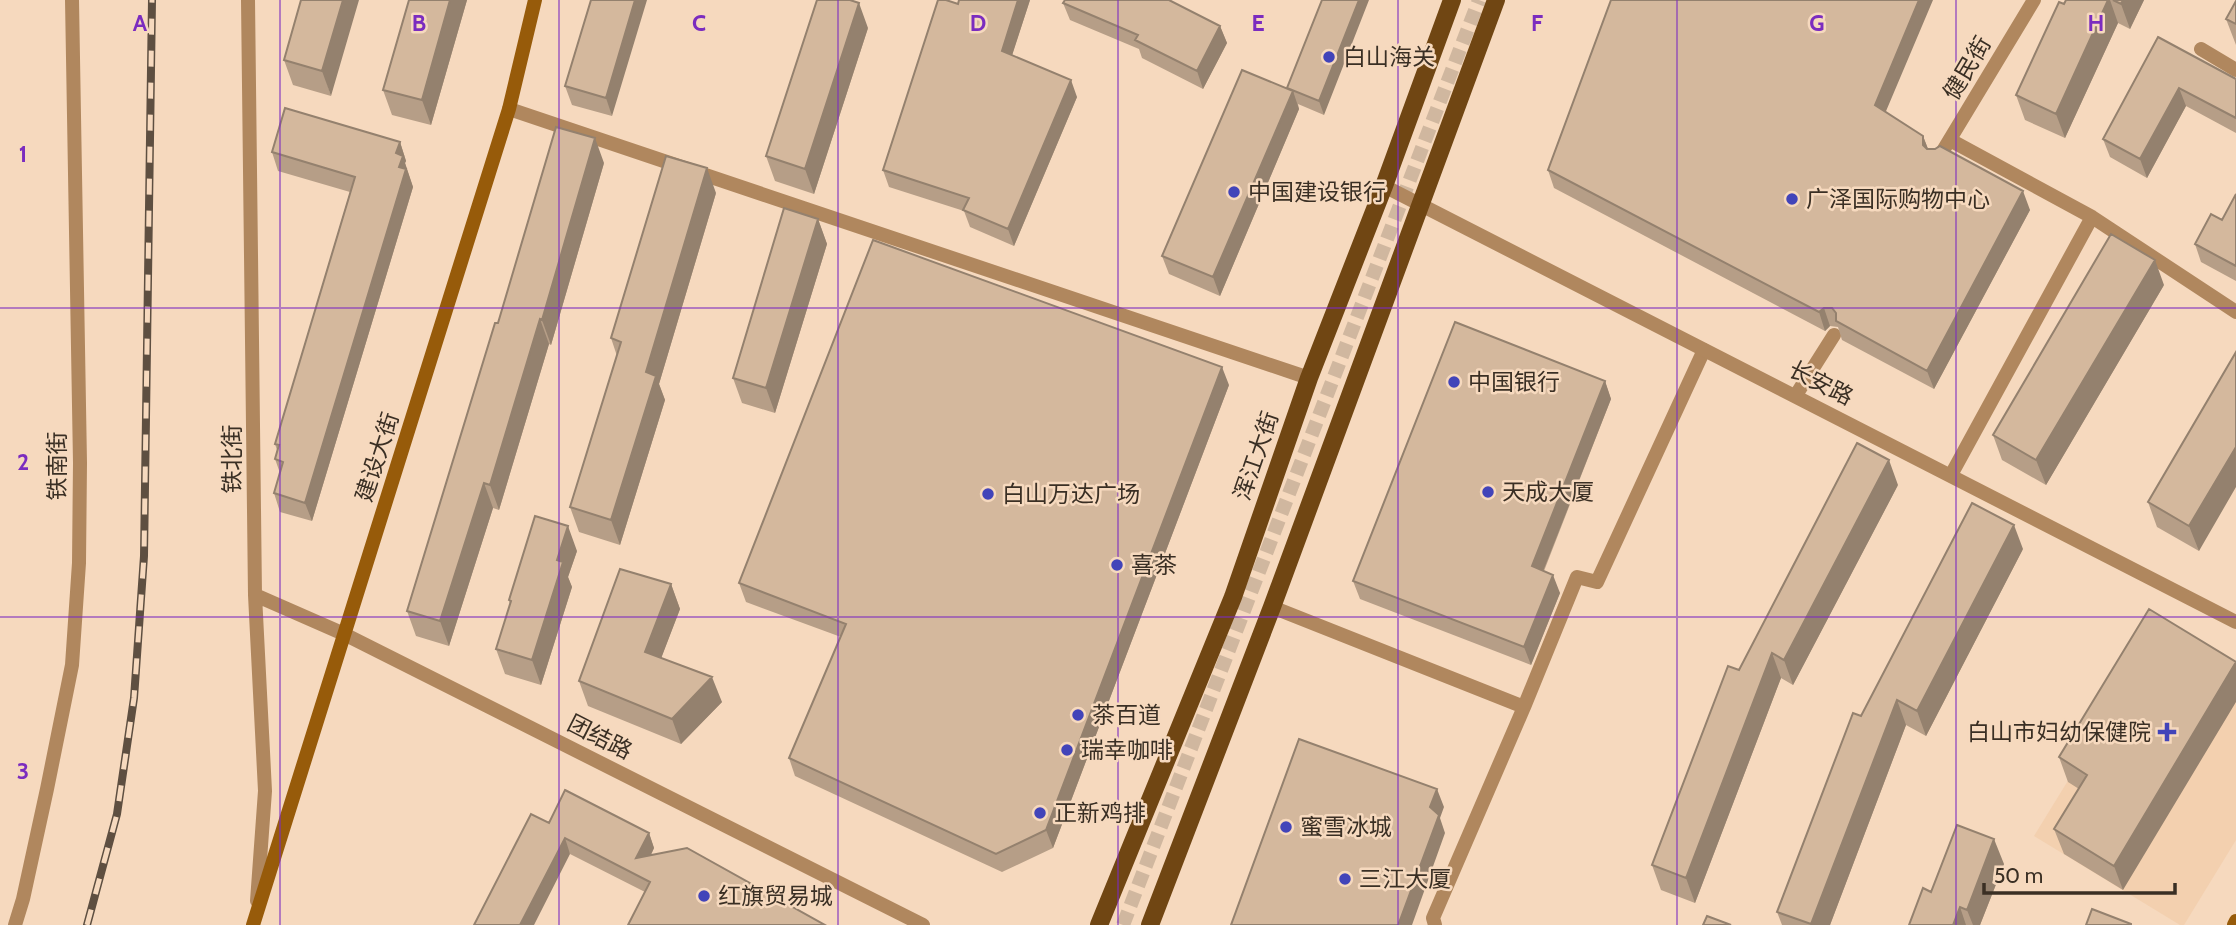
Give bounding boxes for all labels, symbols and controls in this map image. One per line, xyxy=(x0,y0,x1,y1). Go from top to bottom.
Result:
text: A xyxy=(133,9,148,37)
text: B xyxy=(412,9,426,37)
text: C xyxy=(692,9,706,37)
text: D xyxy=(970,9,986,37)
text: E xyxy=(1251,9,1265,37)
text: F xyxy=(1531,9,1543,37)
text: G xyxy=(1809,9,1825,37)
text: H xyxy=(2088,9,2104,37)
street label: 健民街 xyxy=(1937,31,1997,105)
place label: 白山海关 xyxy=(1343,43,1435,71)
marker: 白山海关 xyxy=(1321,49,1337,65)
text: 1 xyxy=(19,140,27,168)
place label: 中国建设银行 xyxy=(1248,178,1386,206)
marker: 中国建设银行 xyxy=(1226,184,1242,200)
place label: 广泽国际购物中心 xyxy=(1806,185,1990,213)
marker: 广泽国际购物中心 xyxy=(1784,191,1800,207)
street label: 长安路 xyxy=(1784,355,1858,411)
place label: 中国银行 xyxy=(1468,368,1560,396)
marker: 中国银行 xyxy=(1446,374,1462,390)
street label: 浑江大街 xyxy=(1228,408,1284,504)
street label: 建设大街 xyxy=(349,409,405,505)
street label: 铁北街 xyxy=(218,425,246,494)
street label: 铁南街 xyxy=(43,432,71,501)
text: 2 xyxy=(17,448,29,476)
place label: 天成大厦 xyxy=(1502,478,1594,506)
place label: 白山万达广场 xyxy=(1002,480,1140,508)
marker: 天成大厦 xyxy=(1480,484,1496,500)
marker: 白山万达广场 xyxy=(980,486,996,502)
place label: 喜茶 xyxy=(1131,551,1177,579)
marker: 喜茶 xyxy=(1109,557,1125,573)
place label: 茶百道 xyxy=(1092,701,1161,729)
marker: 茶百道 xyxy=(1070,707,1086,723)
street label: 团结路 xyxy=(563,709,637,765)
place label: 白山市妇幼保健院 xyxy=(1967,718,2151,746)
marker: 白山市妇幼保健院 xyxy=(2157,722,2177,742)
place label: 瑞幸咖啡 xyxy=(1081,736,1173,764)
marker: 瑞幸咖啡 xyxy=(1059,742,1075,758)
text: 3 xyxy=(17,757,29,785)
place label: 正新鸡排 xyxy=(1054,799,1146,827)
marker: 正新鸡排 xyxy=(1032,805,1048,821)
place label: 蜜雪冰城 xyxy=(1300,813,1392,841)
marker: 蜜雪冰城 xyxy=(1278,819,1294,835)
scale bar xyxy=(1984,852,2175,896)
text: 50 m xyxy=(1994,863,2043,888)
place label: 三江大厦 xyxy=(1359,865,1451,893)
marker: 三江大厦 xyxy=(1337,871,1353,887)
place label: 红旗贸易城 xyxy=(718,882,833,910)
marker: 红旗贸易城 xyxy=(696,888,712,904)

